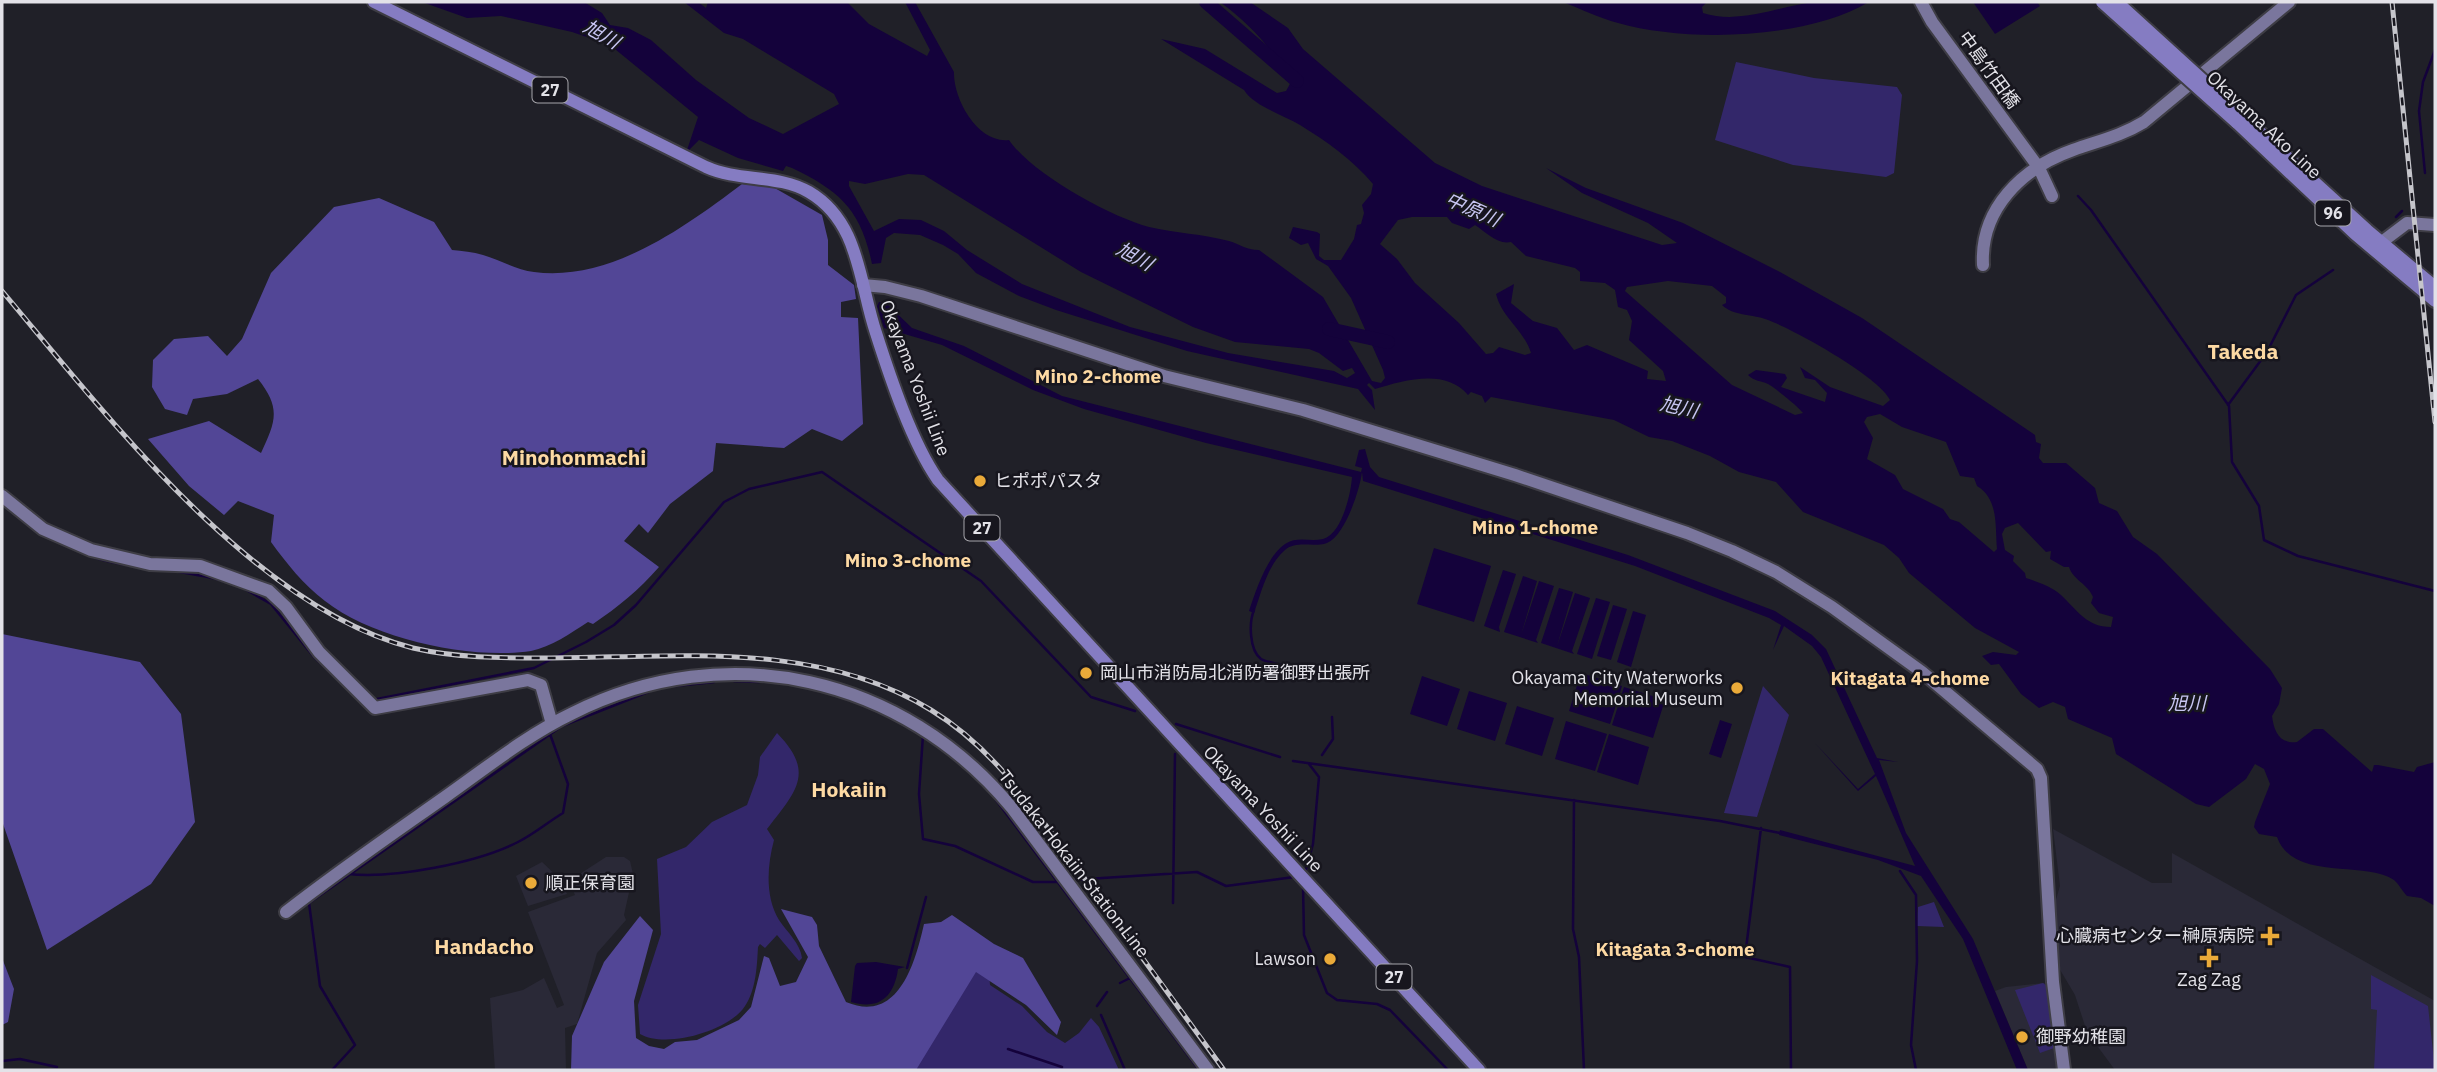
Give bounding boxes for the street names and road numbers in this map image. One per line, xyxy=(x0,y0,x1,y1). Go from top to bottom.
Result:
street label: 中島竹田橋 xyxy=(1954,27,2025,113)
street label: Okayama Ako Line xyxy=(2202,66,2326,184)
road number: 27 xyxy=(532,78,568,102)
road number: 96 xyxy=(2316,200,2350,226)
street label: Okayama Yoshii Line xyxy=(875,297,956,459)
road number: 27 xyxy=(964,516,1000,540)
street label: Okayama Yoshii Line xyxy=(1199,740,1328,877)
street label: Tsudaka Hokaiin Station Line xyxy=(994,765,1155,962)
road number: 27 xyxy=(1376,965,1412,990)

